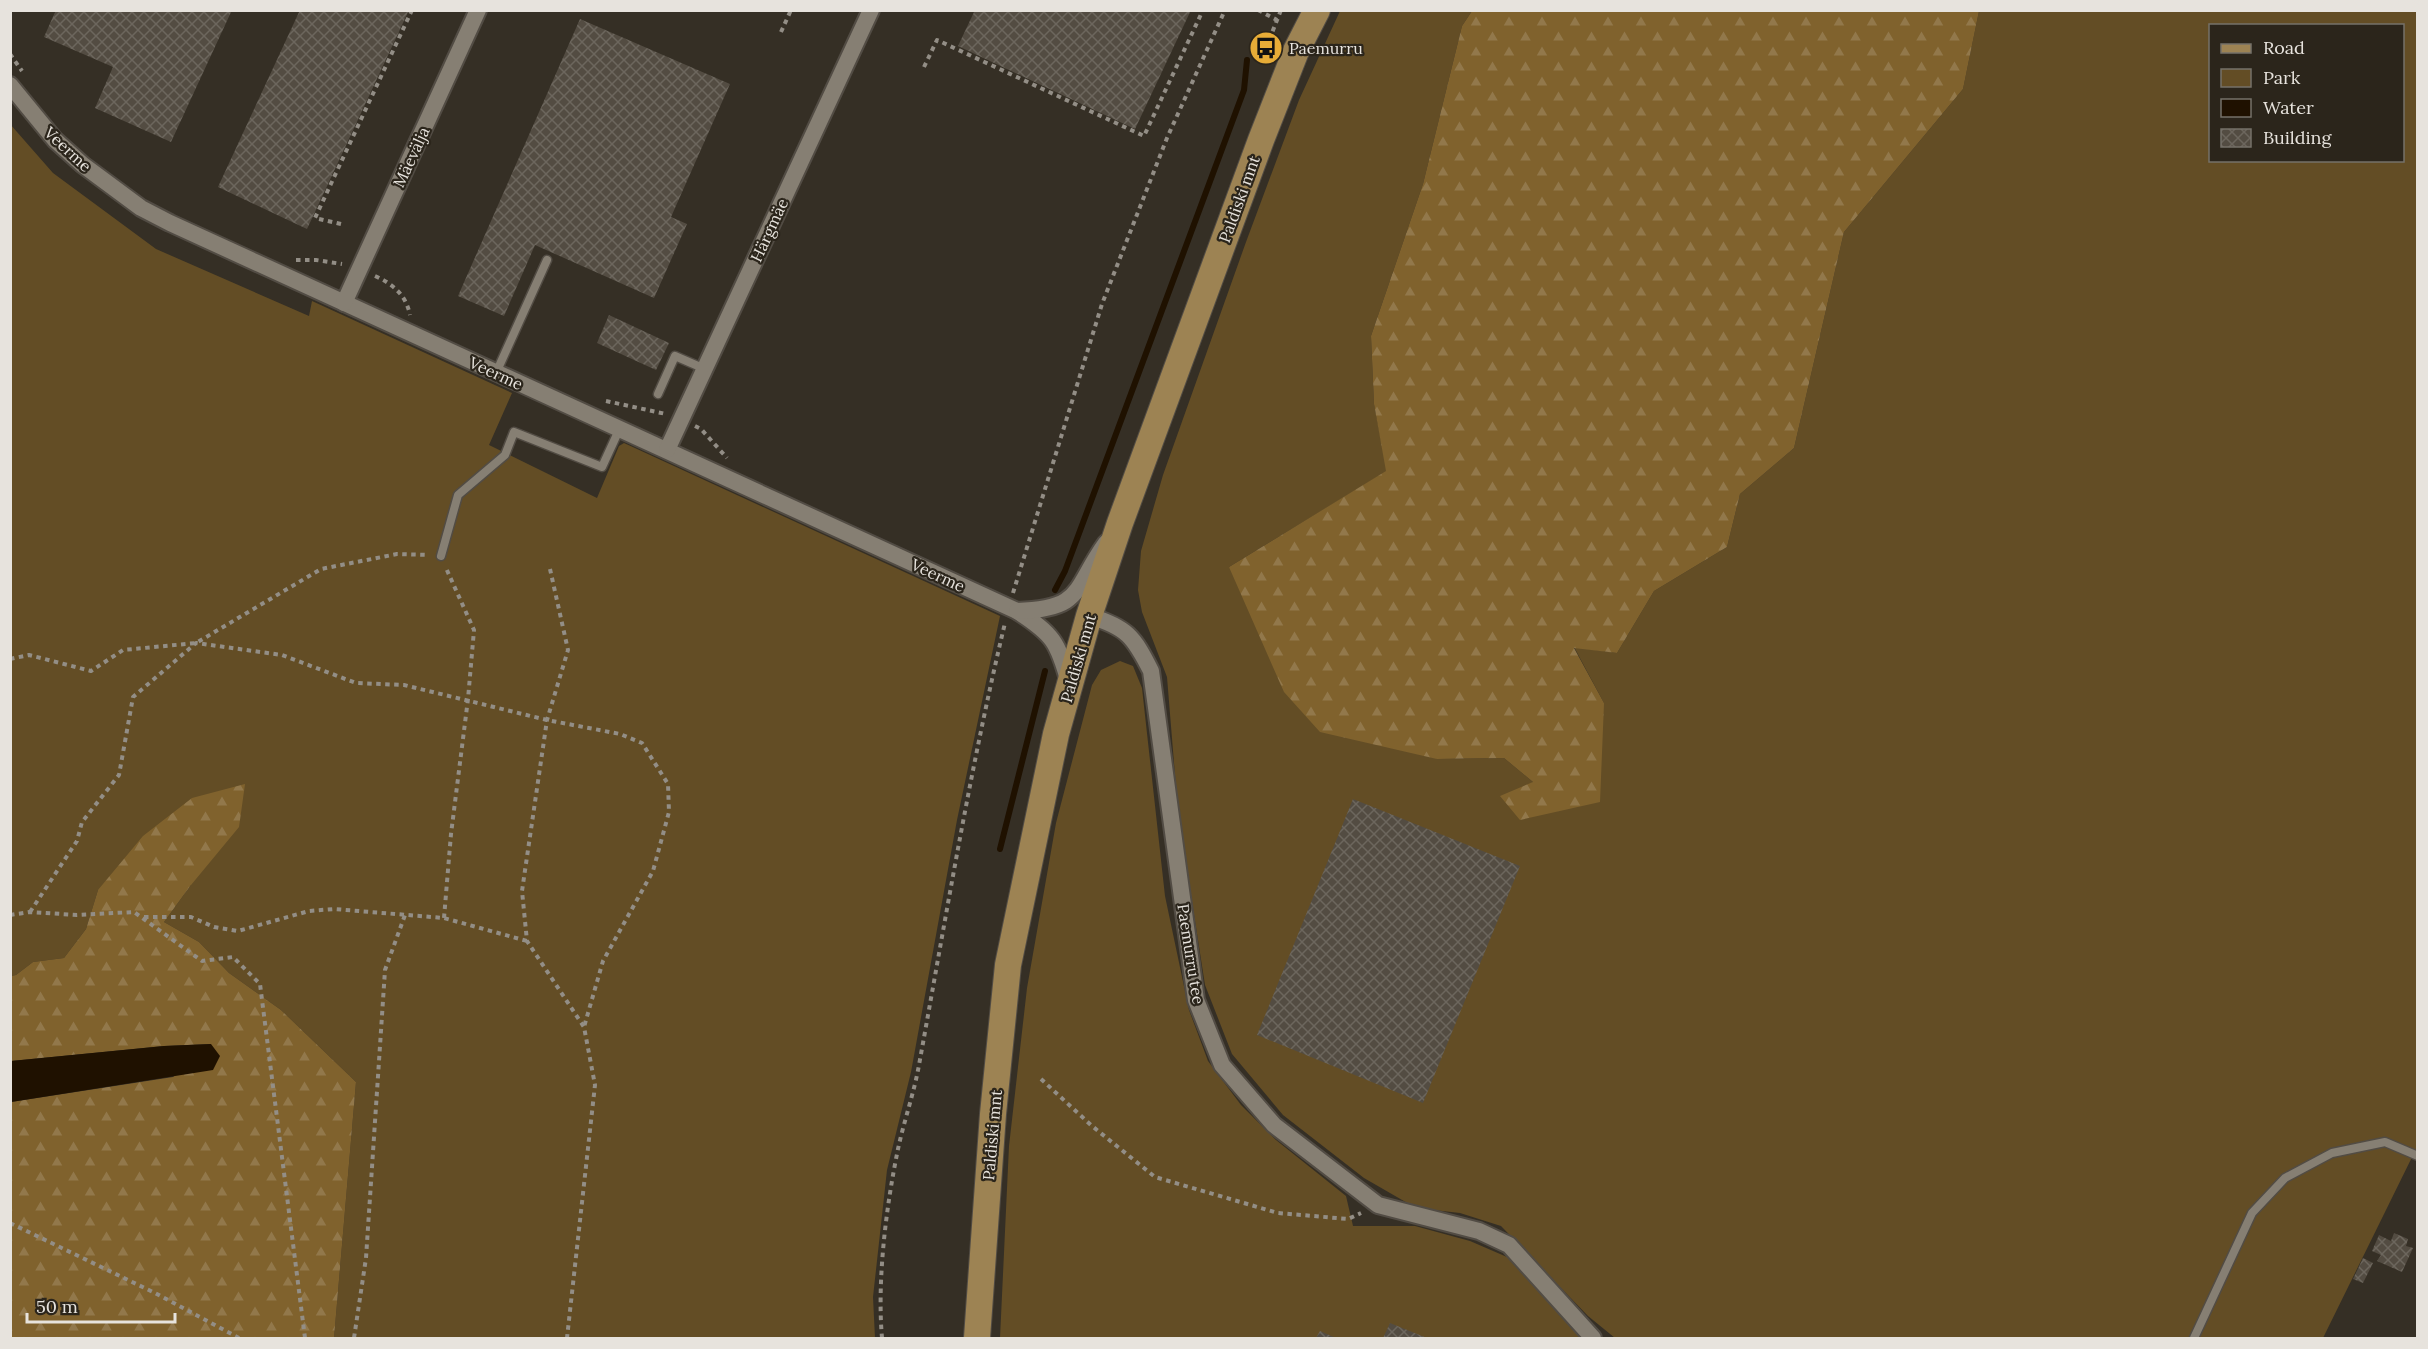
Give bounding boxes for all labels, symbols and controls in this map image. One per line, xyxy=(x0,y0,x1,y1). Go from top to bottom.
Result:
legend xyxy=(2209,24,2404,162)
bus stop icon: Paemurru xyxy=(1248,30,1284,66)
text: Road xyxy=(2263,36,2305,59)
place label: Paemurru xyxy=(1289,38,1363,58)
text: Park xyxy=(2263,66,2301,89)
text: Water xyxy=(2263,96,2314,119)
street label: Veerme xyxy=(40,122,96,176)
street label: Mäevälja xyxy=(388,124,434,190)
text: Building xyxy=(2263,126,2333,149)
street label: Paldiski mnt xyxy=(1214,152,1264,245)
street label: Härgmäe xyxy=(746,195,792,265)
street label: Veerme xyxy=(465,351,526,394)
street label: Veerme xyxy=(907,553,968,596)
street label: Paldiski mnt xyxy=(1056,611,1100,705)
street label: Paemurru tee xyxy=(1173,902,1209,1006)
street label: Paldiski mnt xyxy=(978,1088,1006,1181)
scale bar xyxy=(27,1286,176,1324)
text: 50 m xyxy=(36,1295,78,1318)

